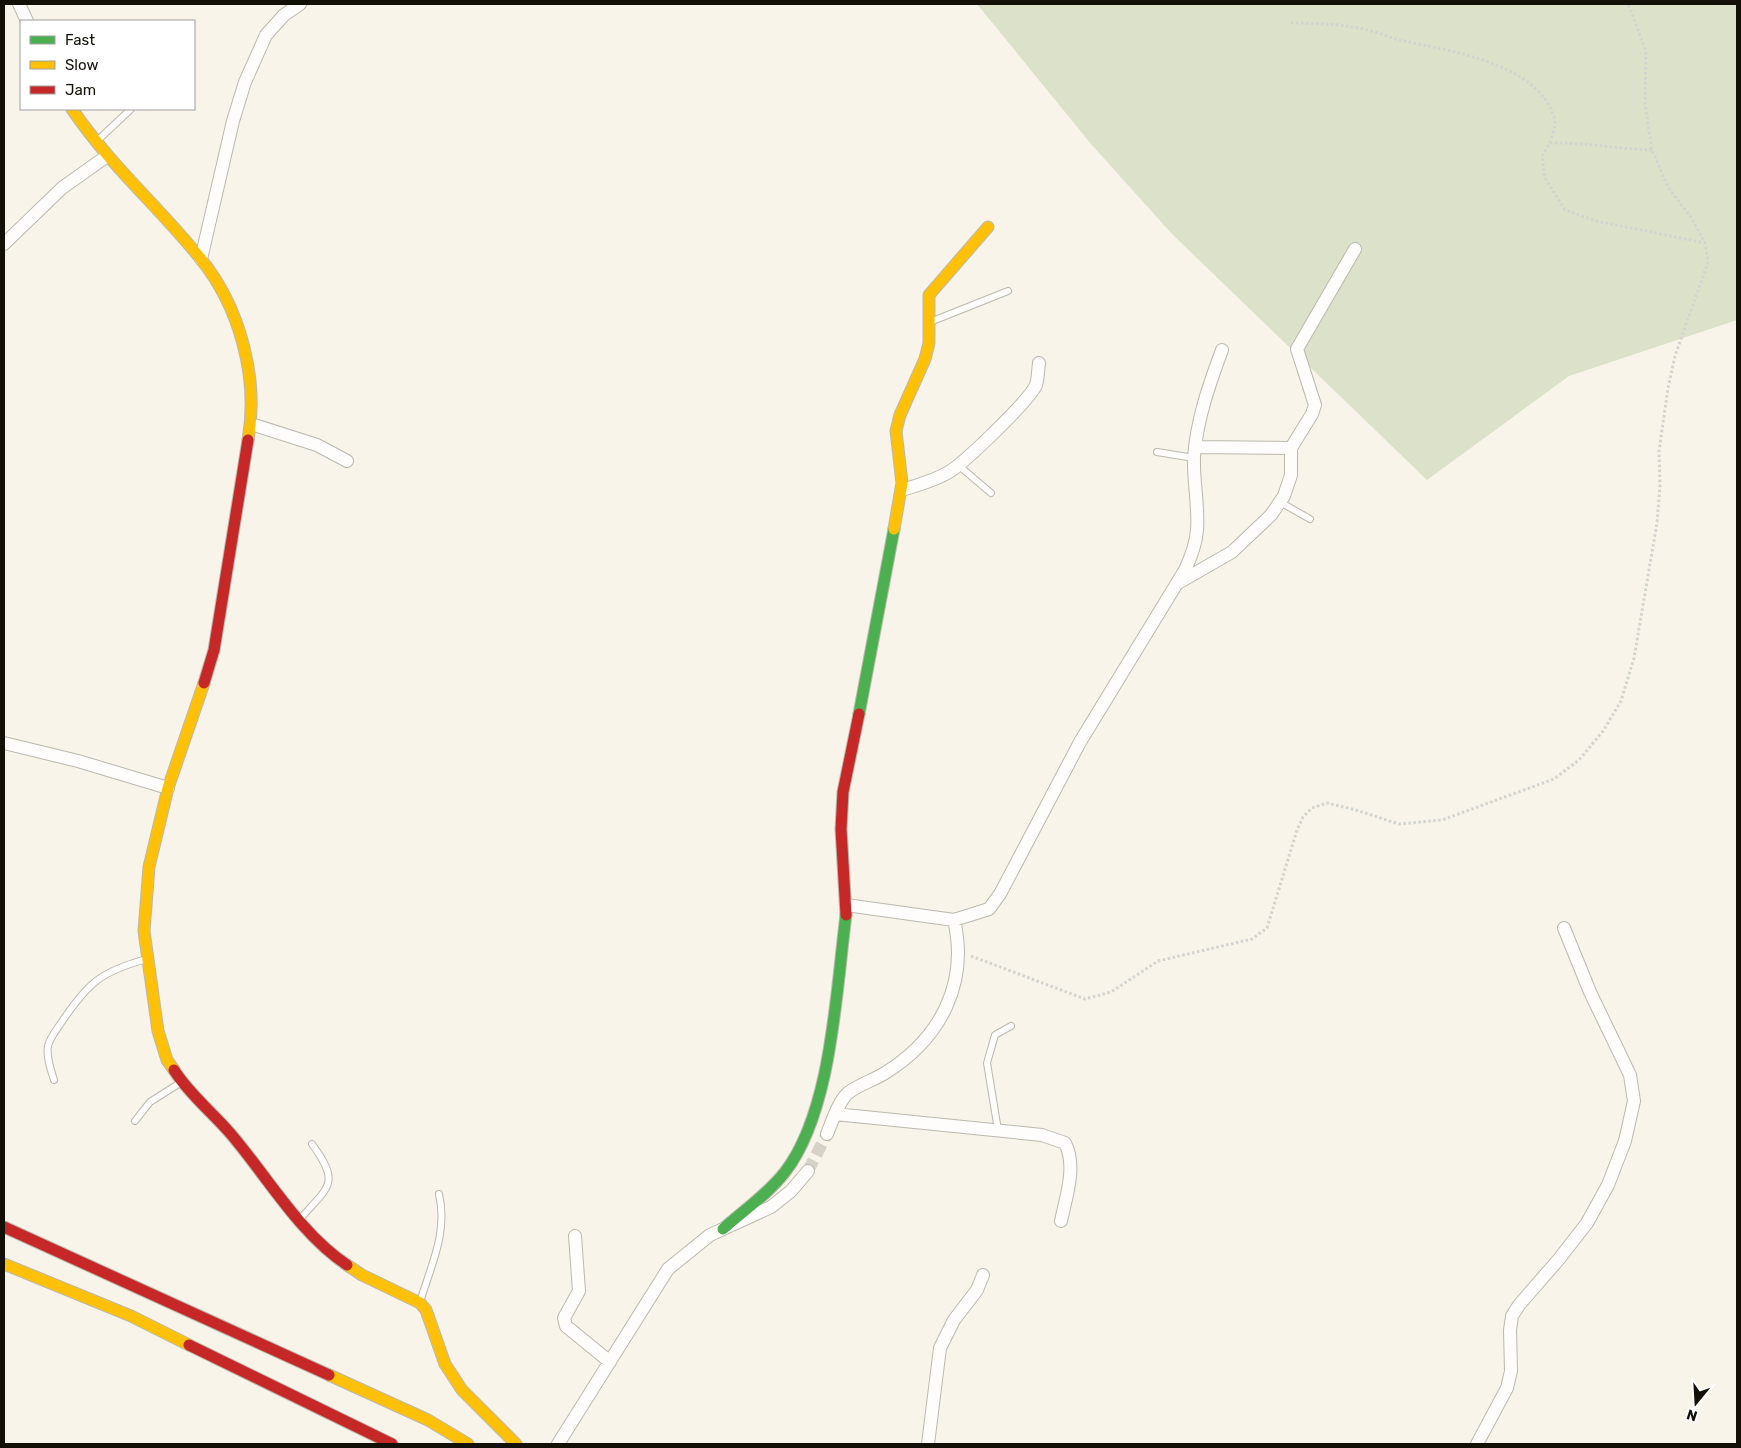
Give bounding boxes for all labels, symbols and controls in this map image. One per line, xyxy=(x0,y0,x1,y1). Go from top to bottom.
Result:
legend xyxy=(20,20,195,110)
text: Fast xyxy=(65,31,95,49)
text: Slow xyxy=(65,56,98,74)
text: Jam xyxy=(65,81,96,99)
north arrow xyxy=(1671,1378,1721,1428)
text: N xyxy=(1685,1405,1700,1425)

